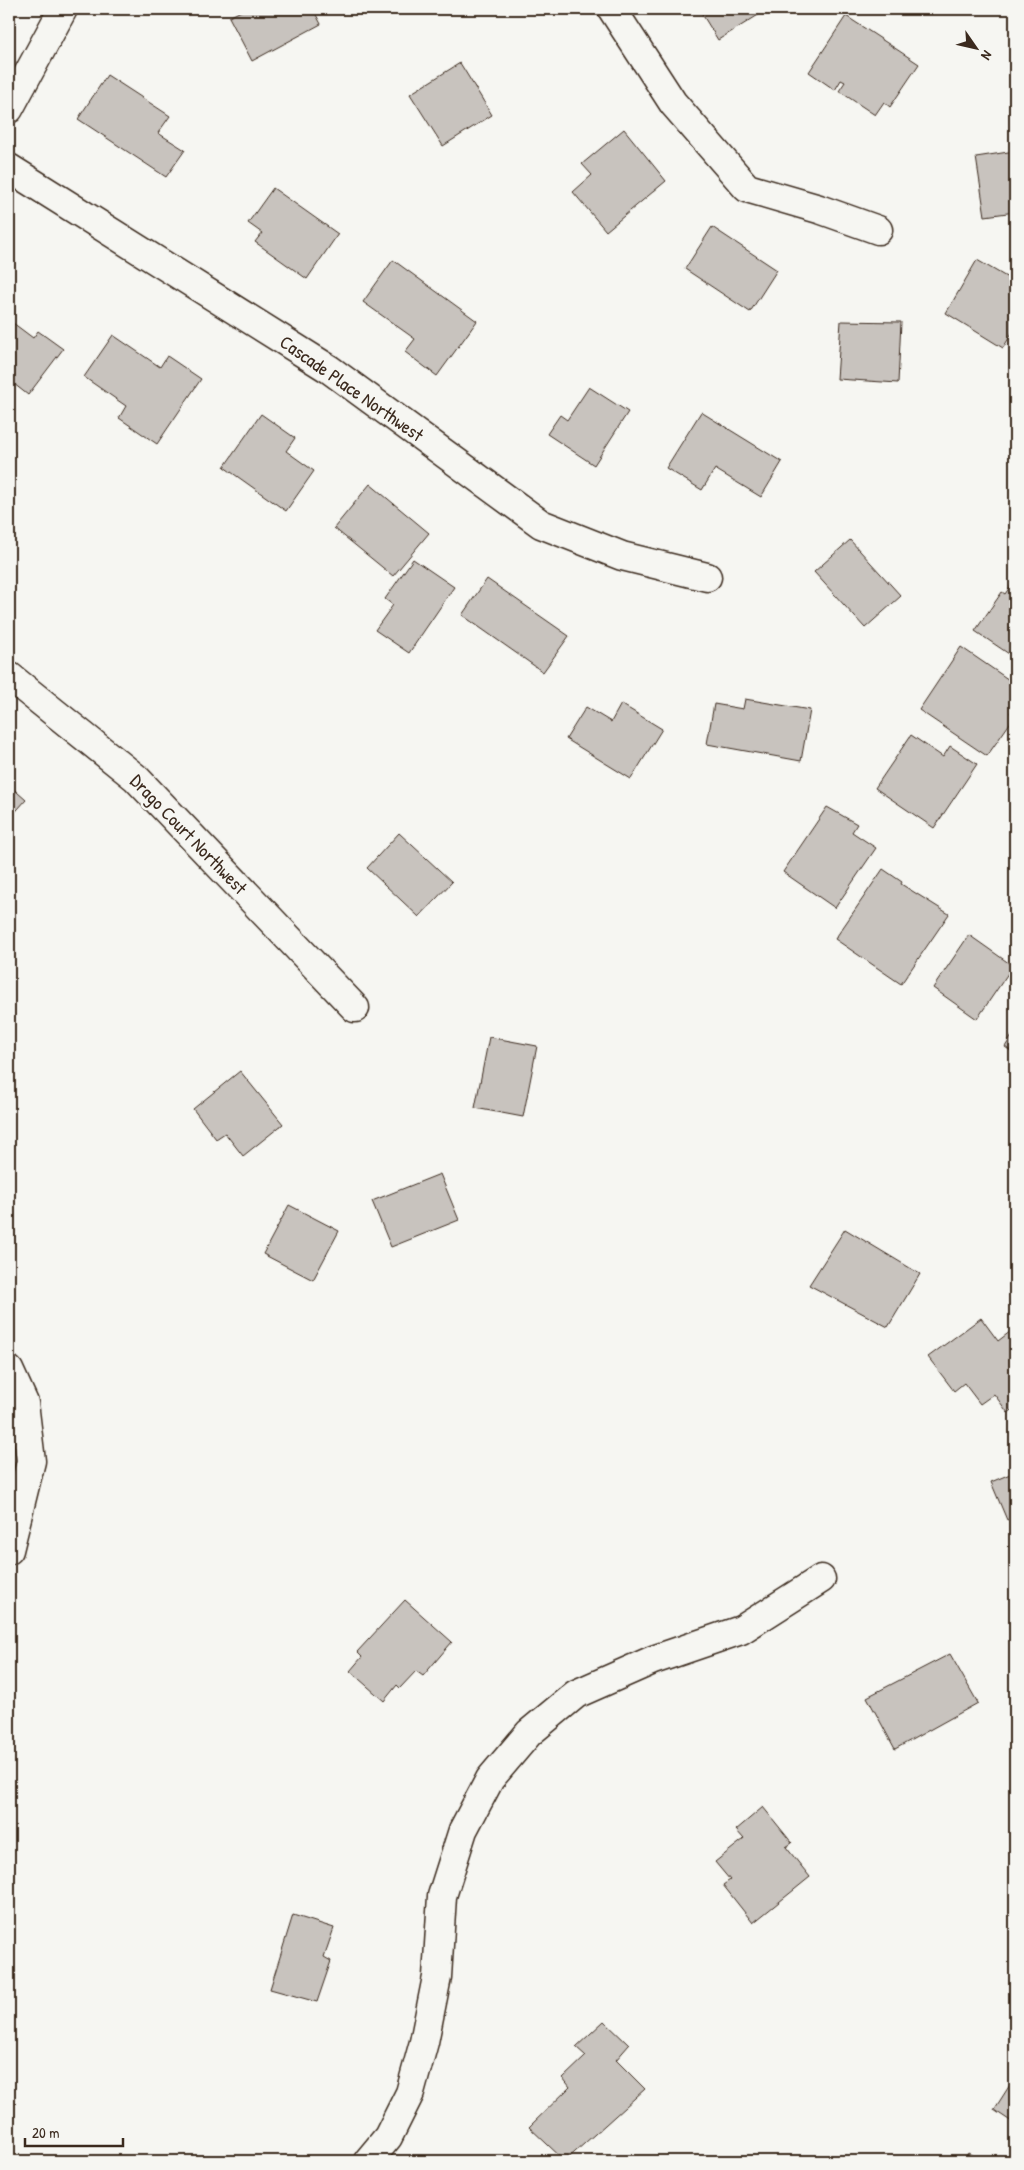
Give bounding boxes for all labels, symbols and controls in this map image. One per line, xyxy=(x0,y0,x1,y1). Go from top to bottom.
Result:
north arrow xyxy=(952,22,1002,72)
text: N xyxy=(977,47,997,64)
street label: Cascade Place Northwest xyxy=(275,329,429,448)
street label: Drago Court Northwest xyxy=(125,768,254,900)
scale bar xyxy=(25,2115,122,2147)
text: 20 m xyxy=(32,2122,59,2143)

